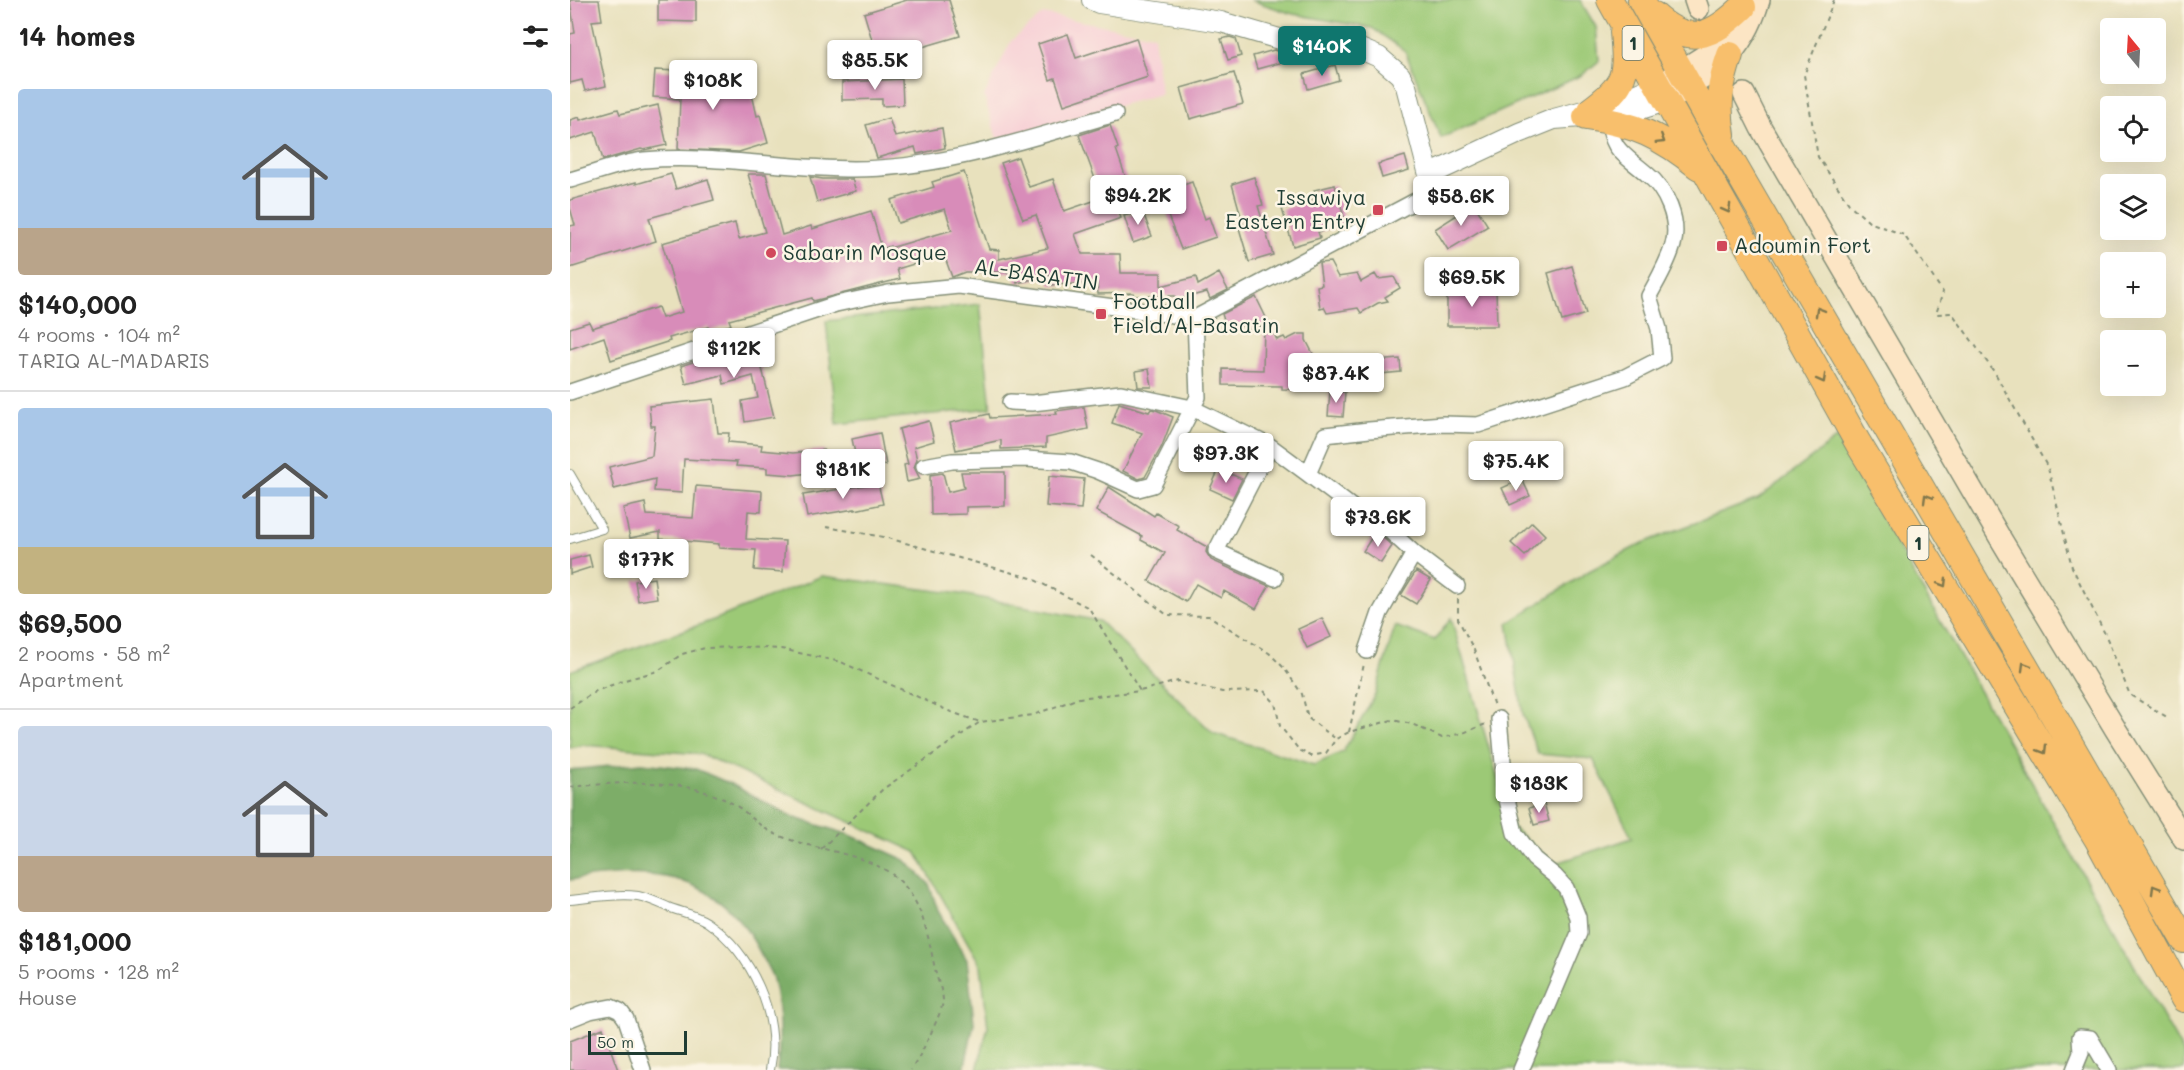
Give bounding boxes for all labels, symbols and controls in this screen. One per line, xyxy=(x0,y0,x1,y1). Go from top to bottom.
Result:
north arrow xyxy=(2100,18,2166,84)
map controls xyxy=(2100,18,2166,396)
text: 14 homes xyxy=(18,19,136,53)
icon: filters xyxy=(519,20,552,53)
pin: $140K xyxy=(1280,26,1364,77)
road number: 1 xyxy=(1622,26,1644,60)
text: $140K xyxy=(1292,32,1352,58)
pin: $85.5K xyxy=(826,40,924,91)
text: $85.5K xyxy=(841,46,909,72)
pin: $108K xyxy=(671,60,755,111)
text: $108K xyxy=(683,66,743,92)
button: locate xyxy=(2100,96,2166,162)
icon: home xyxy=(231,128,339,236)
one-way arrow xyxy=(1655,133,1666,144)
button: layers xyxy=(2100,174,2166,240)
pin: $94.2K xyxy=(1089,175,1187,226)
pin: $58.6K xyxy=(1412,176,1510,227)
text: $94.2K xyxy=(1104,181,1172,207)
text: $58.6K xyxy=(1427,182,1495,208)
place label: Issawiya Eastern Entry xyxy=(1225,183,1366,234)
marker: Issawiya Eastern Entry xyxy=(1371,203,1385,217)
one-way arrow xyxy=(1720,203,1731,213)
place label: Adoumin Fort xyxy=(1734,231,1871,258)
place label: Sabarin Mosque xyxy=(783,238,947,265)
marker: Adoumin Fort xyxy=(1715,239,1729,253)
marker: Sabarin Mosque xyxy=(764,246,778,260)
street label: AL-BASATIN xyxy=(973,251,1100,296)
button: + xyxy=(2100,252,2166,318)
pin: $69.5K xyxy=(1423,257,1521,308)
text: $69.5K xyxy=(1438,263,1506,289)
text: $140,000 xyxy=(18,287,137,321)
place label: Football Field/Al-Basatin xyxy=(1113,287,1279,338)
marker: Football Field/Al-Basatin xyxy=(1094,307,1108,321)
one-way arrow xyxy=(1815,307,1826,317)
text: 4 rooms · 104 m² xyxy=(18,321,180,347)
pin: $112K xyxy=(692,328,776,379)
button: − xyxy=(2100,330,2166,396)
text: $112K xyxy=(707,334,761,360)
text: TARIQ AL-MADARIS xyxy=(18,347,210,373)
pin: $87.4K xyxy=(1287,353,1385,404)
text: $87.4K xyxy=(1302,359,1370,385)
one-way arrow xyxy=(1815,373,1827,383)
pin: $97.3K xyxy=(1177,433,1275,484)
text: $97.3K xyxy=(1193,439,1259,465)
pin: $75.4K xyxy=(1467,441,1565,492)
icon: home xyxy=(231,447,339,555)
text: $75.4K xyxy=(1482,447,1550,473)
pin: $181K xyxy=(801,449,885,500)
text: $181K xyxy=(815,455,871,481)
one-way arrow xyxy=(1923,493,1935,504)
pin: $73.6K xyxy=(1329,497,1427,548)
text: $73.6K xyxy=(1345,503,1411,529)
road number: 1 xyxy=(1908,526,1928,560)
pin: $177K xyxy=(604,539,688,590)
text: $177K xyxy=(618,545,674,571)
one-way arrow xyxy=(1935,577,1947,587)
text: $69,500 xyxy=(18,606,122,640)
text: 2 rooms · 58 m² xyxy=(18,640,170,666)
one-way arrow xyxy=(2021,662,2032,672)
text: Apartment xyxy=(18,666,124,692)
one-way arrow xyxy=(2036,744,2047,755)
pin: $183K xyxy=(1497,763,1581,814)
icon: home xyxy=(231,765,339,873)
text: $183K xyxy=(1510,769,1568,795)
one-way arrow xyxy=(2150,885,2162,896)
text: $181,000 xyxy=(18,924,131,958)
text: 5 rooms · 128 m² xyxy=(18,958,179,984)
text: House xyxy=(18,984,77,1010)
scale bar xyxy=(588,1028,687,1056)
text: 50 m xyxy=(597,1031,634,1052)

